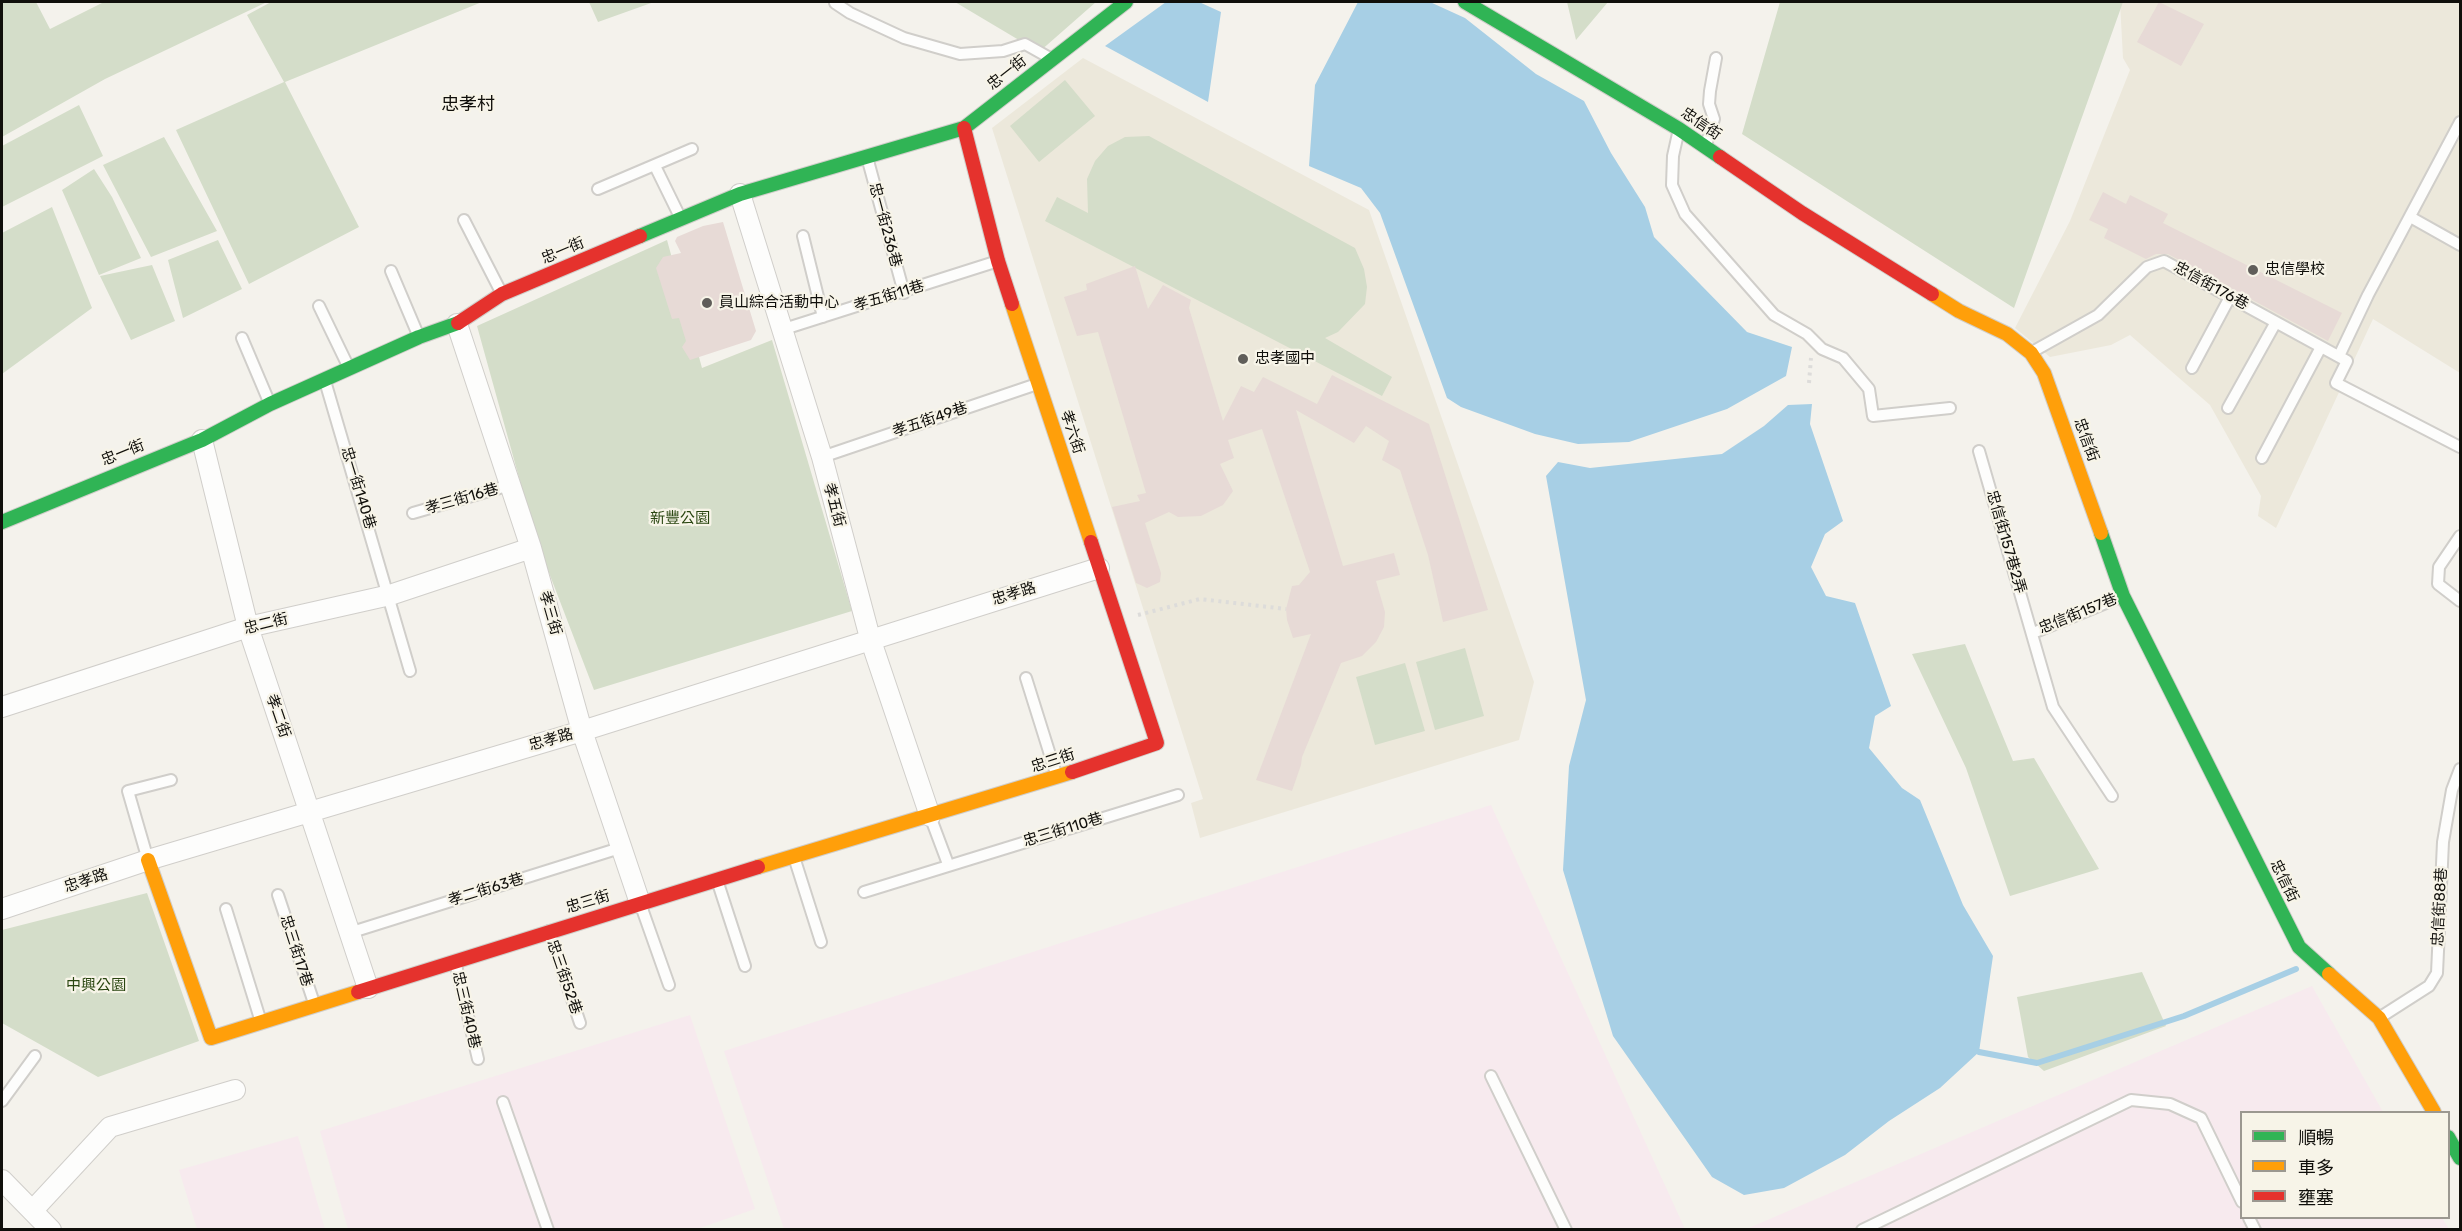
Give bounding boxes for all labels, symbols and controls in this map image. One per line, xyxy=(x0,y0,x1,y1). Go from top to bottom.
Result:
street label: 忠一街 xyxy=(984,52,1030,94)
district label: 忠孝村 xyxy=(441,94,495,116)
street label: 忠信街 xyxy=(1677,104,1725,144)
street label: 忠一街236巷 xyxy=(865,181,905,269)
street label: 忠一街 xyxy=(539,234,587,268)
street label: 忠信街176巷 xyxy=(2170,258,2252,314)
place label: 忠信學校 xyxy=(2265,261,2325,279)
marker: 忠信學校 xyxy=(2246,263,2260,277)
street label: 孝五街11巷 xyxy=(852,277,926,315)
place label: 員山綜合活動中心 xyxy=(719,294,839,312)
marker: 員山綜合活動中心 xyxy=(700,296,714,310)
place label: 忠孝國中 xyxy=(1255,350,1315,368)
marker: 忠孝國中 xyxy=(1236,352,1250,366)
street label: 孝五街49巷 xyxy=(890,399,970,441)
street label: 孝六街 xyxy=(1056,408,1088,456)
street label: 忠信街 xyxy=(2070,416,2102,464)
street label: 忠一街 xyxy=(99,436,147,470)
street label: 忠一街140巷 xyxy=(337,445,379,531)
street label: 孝三街16巷 xyxy=(423,480,501,518)
street label: 孝五街 xyxy=(819,481,849,529)
street label: 忠信街157巷2弄 xyxy=(1983,488,2029,596)
park label: 新豐公園 xyxy=(650,510,710,528)
street label: 忠孝路 xyxy=(990,579,1038,609)
street label: 孝三街 xyxy=(535,589,565,637)
street label: 忠信街157巷 xyxy=(2036,590,2120,638)
street label: 忠二街 xyxy=(242,610,290,638)
street label: 孝二街 xyxy=(262,692,294,740)
street label: 忠孝路 xyxy=(527,725,575,755)
street label: 忠三街 xyxy=(1029,745,1077,777)
street label: 忠三街110巷 xyxy=(1021,809,1105,851)
street label: 忠信街 xyxy=(2266,857,2302,905)
street label: 忠孝路 xyxy=(62,865,110,897)
street label: 忠信街88巷 xyxy=(2429,867,2451,947)
street label: 孝二街63巷 xyxy=(446,870,526,910)
street label: 忠三街 xyxy=(564,887,612,917)
street label: 忠三街17巷 xyxy=(276,913,316,989)
street label: 忠三街52巷 xyxy=(543,937,585,1017)
street label: 忠三街40巷 xyxy=(448,970,484,1050)
park label: 中興公園 xyxy=(66,977,126,995)
legend xyxy=(2240,1111,2450,1219)
text: 順暢 xyxy=(2298,1127,2334,1149)
text: 車多 xyxy=(2298,1157,2334,1179)
text: 壅塞 xyxy=(2298,1187,2334,1209)

